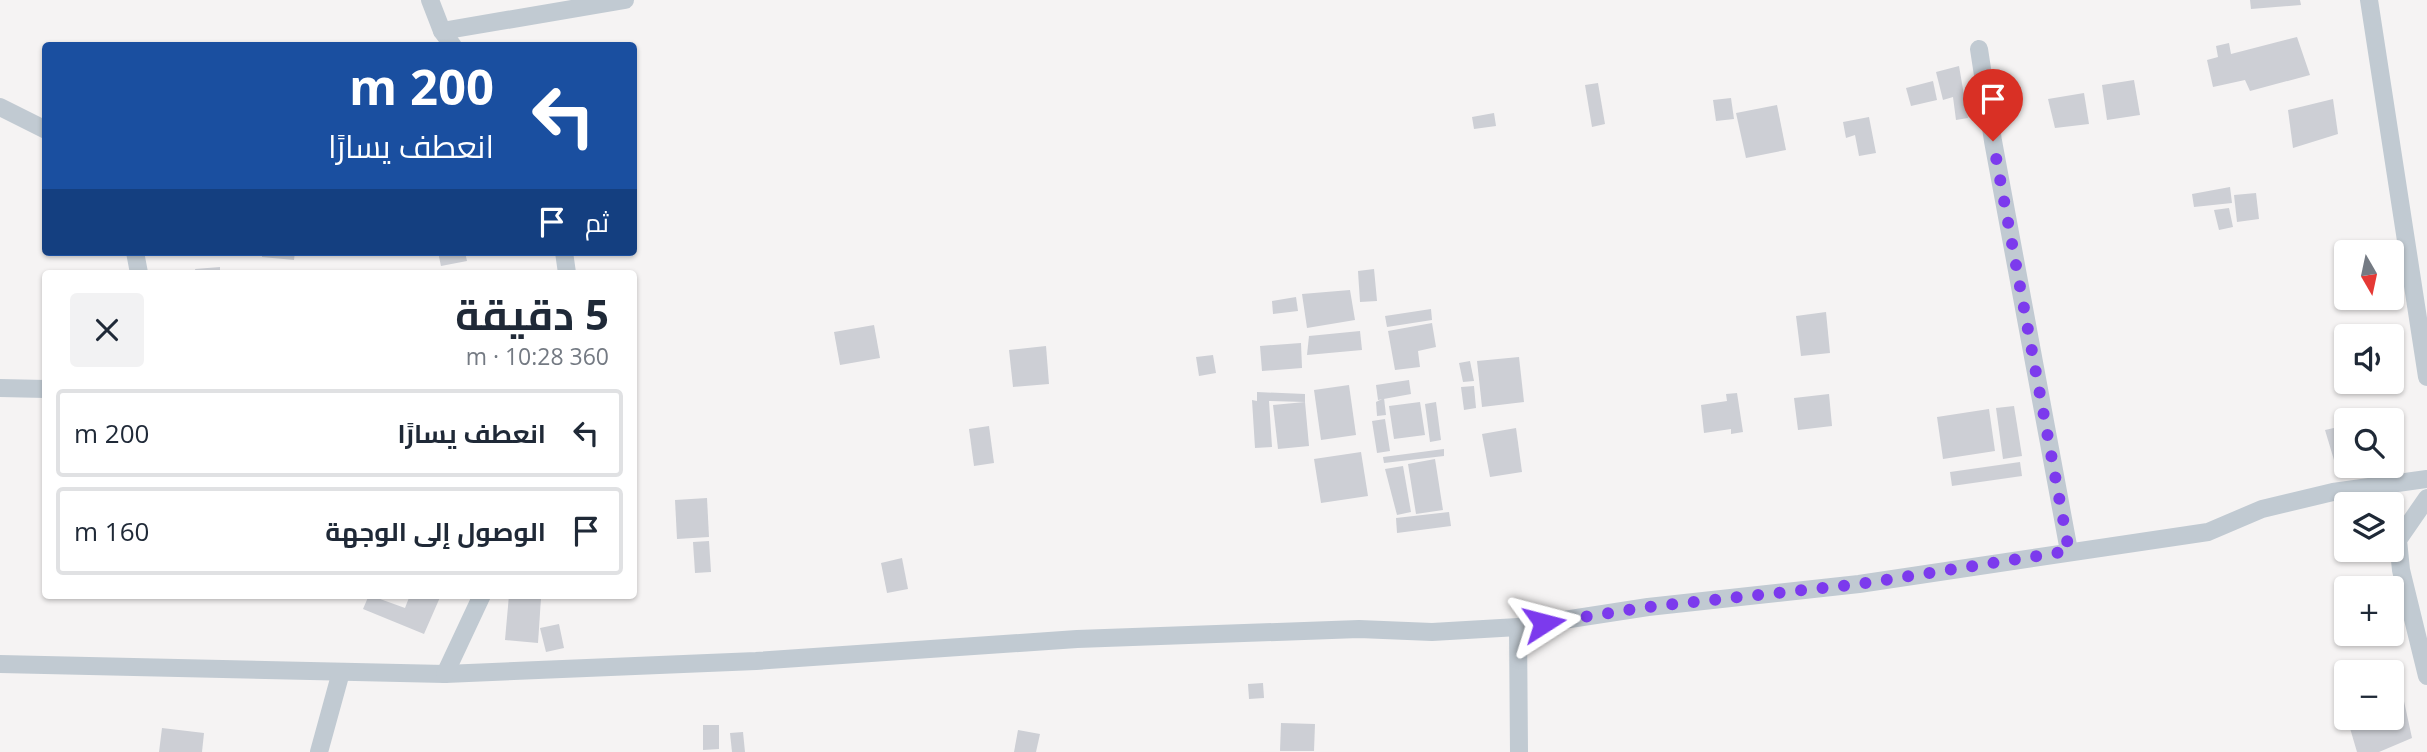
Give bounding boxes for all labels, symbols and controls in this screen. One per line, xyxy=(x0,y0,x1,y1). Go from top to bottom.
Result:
text: 200 m xyxy=(349,53,494,119)
pin xyxy=(1963,69,2023,141)
icon: left xyxy=(518,70,609,161)
icon: arrive xyxy=(1974,80,2012,118)
text: انعطف يسارًا xyxy=(328,124,494,167)
icon: arrive xyxy=(533,203,571,241)
text: ثم xyxy=(585,204,609,240)
north arrow xyxy=(2334,240,2404,310)
map controls xyxy=(2334,240,2404,730)
text: 5 دقيقة xyxy=(455,285,609,342)
button: close xyxy=(70,293,144,367)
button: sound xyxy=(2334,324,2404,394)
text: 360 m · 10:28 xyxy=(466,340,609,372)
button: search xyxy=(2334,408,2404,478)
icon: left xyxy=(567,414,605,452)
text: 200 m xyxy=(74,415,149,451)
text: انعطف يسارًا xyxy=(397,415,546,451)
button: layers xyxy=(2334,492,2404,562)
icon: arrive xyxy=(567,512,605,550)
text: 160 m xyxy=(74,513,149,549)
text: الوصول إلى الوجهة xyxy=(325,513,546,549)
button: + xyxy=(2334,576,2404,646)
position arrow xyxy=(1507,586,1581,660)
button: − xyxy=(2334,660,2404,730)

